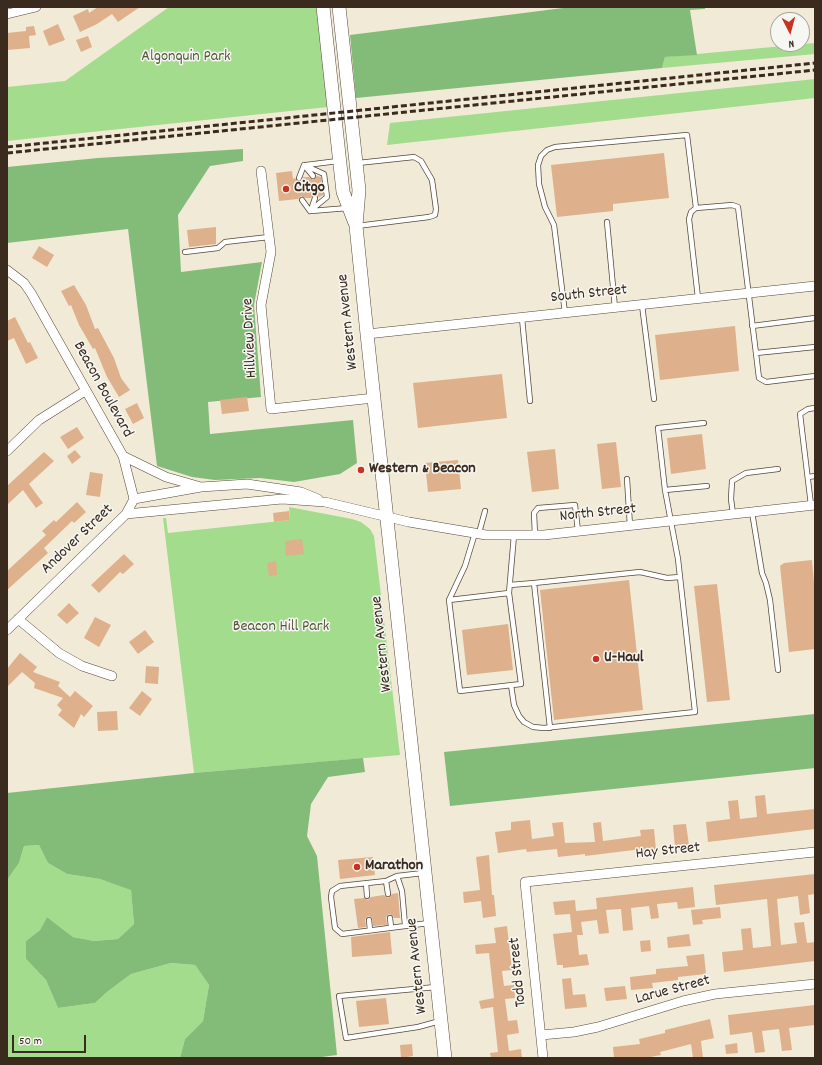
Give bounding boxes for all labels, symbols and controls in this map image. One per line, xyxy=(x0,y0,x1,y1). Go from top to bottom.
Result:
north arrow xyxy=(770,12,810,52)
text: N xyxy=(788,35,795,51)
park label: Algonquin Park xyxy=(141,48,231,68)
place label: Citgo xyxy=(294,179,325,199)
marker: Citgo xyxy=(281,184,291,194)
street label: Western Avenue xyxy=(334,273,364,371)
street label: South Street xyxy=(550,281,628,309)
street label: Hillview Drive xyxy=(239,297,263,379)
street label: Beacon Boulevard xyxy=(68,339,136,441)
place label: Western & Beacon xyxy=(369,460,476,480)
marker: Western & Beacon xyxy=(356,465,366,475)
street label: North Street xyxy=(559,500,637,528)
street label: Andover Street xyxy=(38,501,118,579)
street label: Western Avenue xyxy=(368,595,398,693)
park label: Beacon Hill Park xyxy=(233,618,329,638)
place label: U-Haul xyxy=(604,649,644,669)
marker: U-Haul xyxy=(591,654,601,664)
street label: Hay Street xyxy=(635,839,701,865)
place label: Marathon xyxy=(365,857,423,877)
marker: Marathon xyxy=(352,862,362,872)
street label: Western Avenue xyxy=(403,917,433,1015)
street label: Todd Street xyxy=(506,936,532,1008)
street label: Larue Street xyxy=(634,972,712,1010)
scale bar xyxy=(14,1027,88,1053)
text: 50 m xyxy=(19,1033,42,1050)

